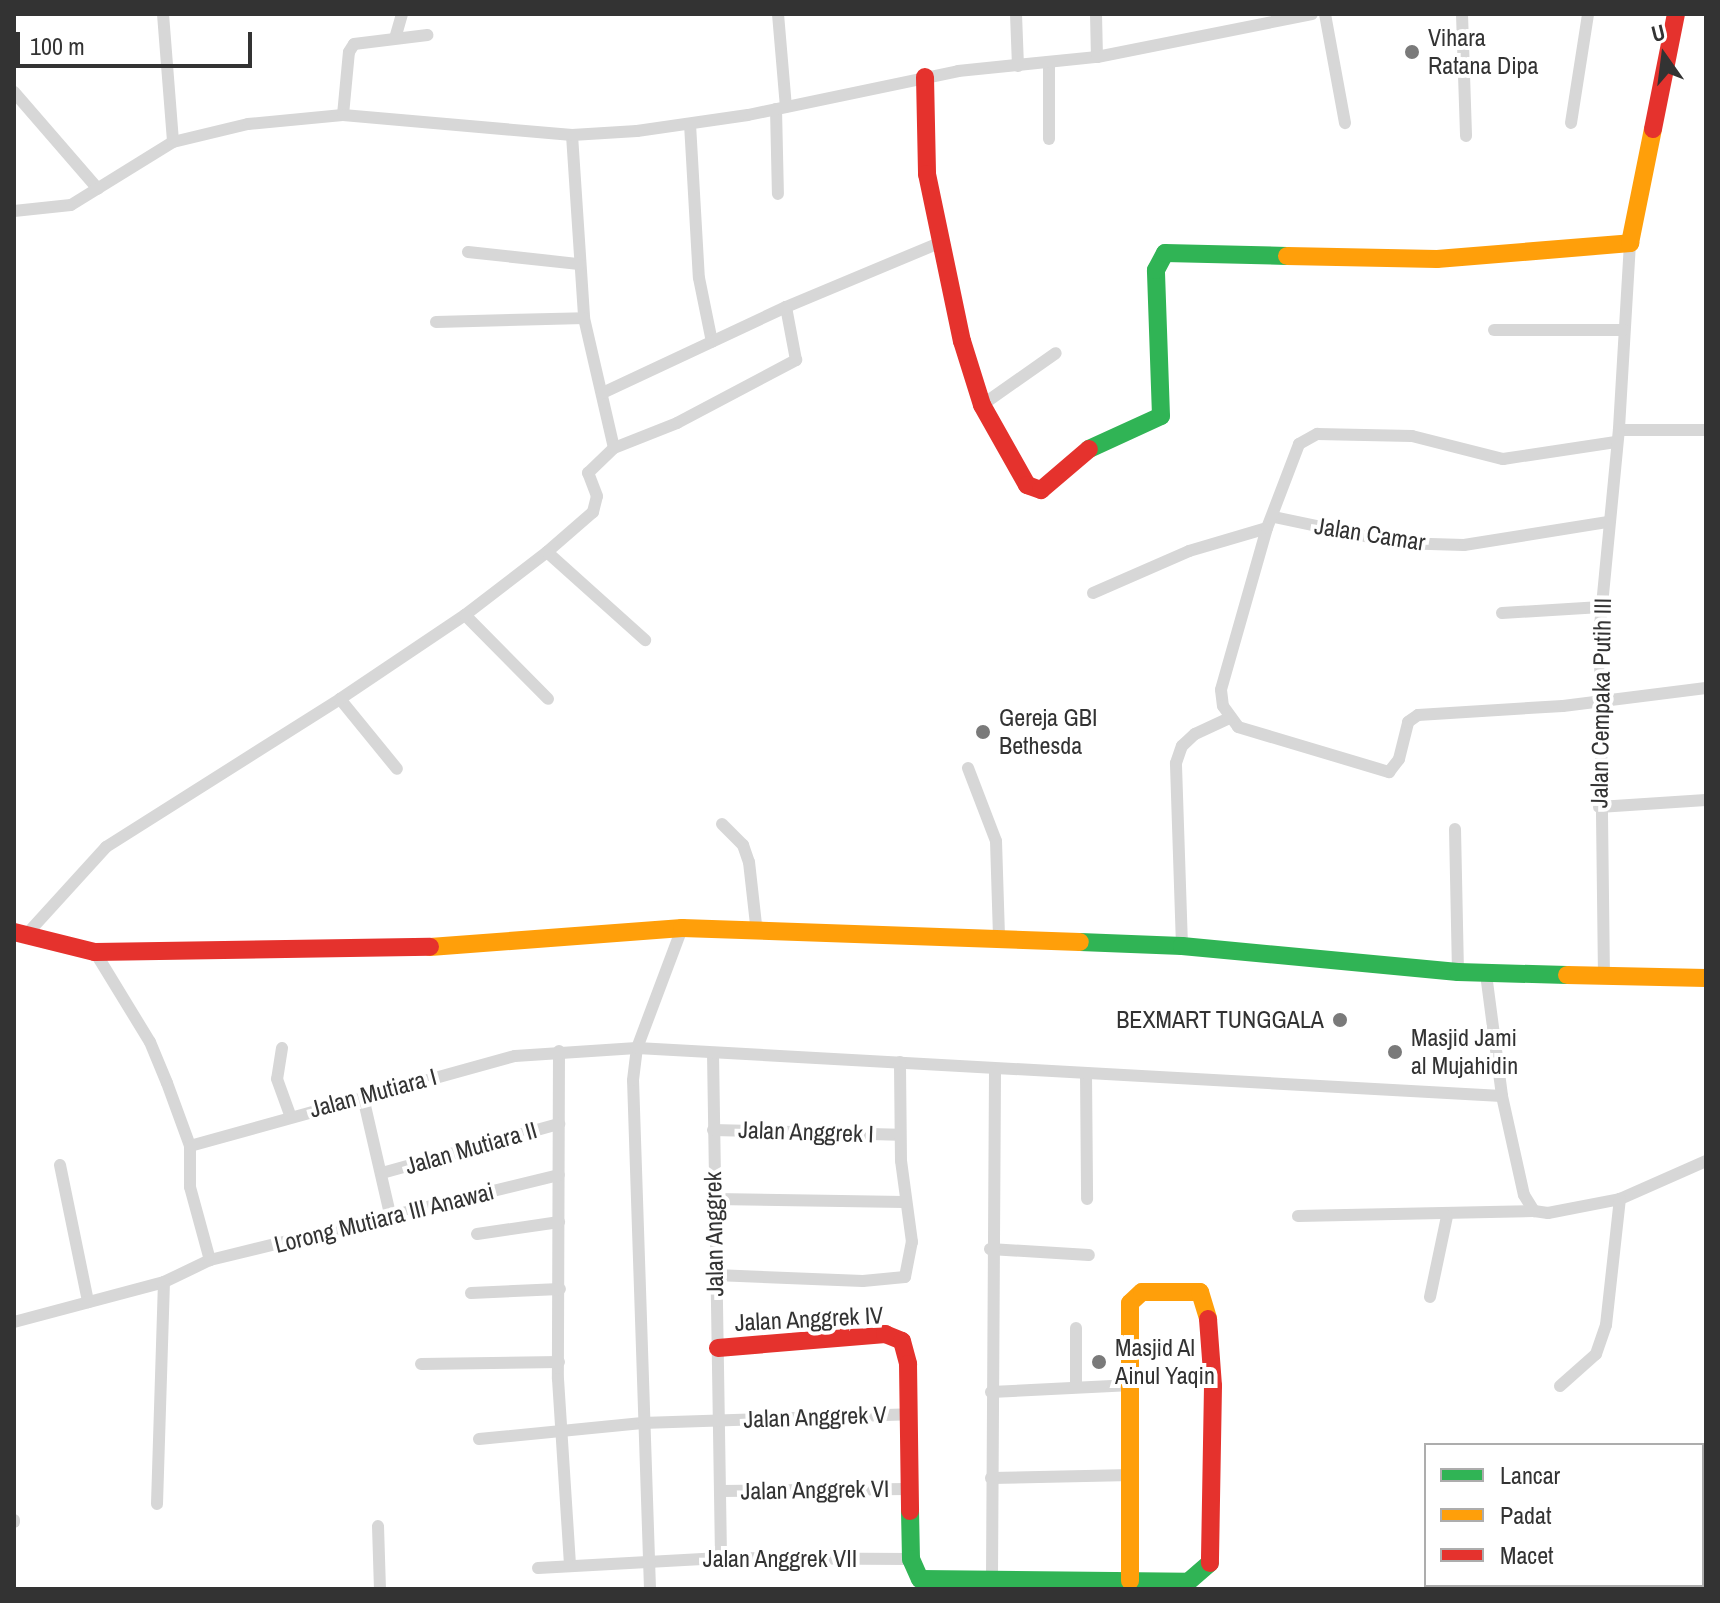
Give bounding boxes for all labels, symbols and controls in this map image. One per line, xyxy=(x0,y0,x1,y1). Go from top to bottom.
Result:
scale bar xyxy=(20,16,256,66)
north arrow xyxy=(1624,16,1704,96)
text: U xyxy=(1648,17,1668,49)
place label: Vihara Ratana Dipa xyxy=(1428,24,1538,80)
text: 100 m xyxy=(30,30,85,62)
marker: Vihara Ratana Dipa xyxy=(1403,43,1421,61)
street label: Jalan Camar xyxy=(1313,511,1427,557)
street label: Jalan Cempaka Putih III xyxy=(1585,598,1617,808)
place label: Gereja GBI Bethesda xyxy=(999,704,1097,760)
marker: Gereja GBI Bethesda xyxy=(974,723,992,741)
place label: BEXMART TUNGGALA xyxy=(1115,1006,1324,1034)
marker: BEXMART TUNGGALA xyxy=(1331,1011,1349,1029)
place label: Masjid Jami al Mujahidin xyxy=(1411,1024,1518,1080)
marker: Masjid Jami al Mujahidin xyxy=(1386,1043,1404,1061)
street label: Jalan Mutiara I xyxy=(306,1062,440,1124)
street label: Jalan Mutiara II xyxy=(402,1115,540,1181)
street label: Jalan Anggrek I xyxy=(737,1115,875,1149)
street label: Jalan Anggrek xyxy=(699,1171,729,1297)
street label: Lorong Mutiara III Anawai xyxy=(271,1177,497,1259)
street label: Jalan Anggrek IV xyxy=(733,1301,885,1337)
place label: Masjid Al Ainul Yaqin xyxy=(1115,1334,1215,1390)
marker: Masjid Al Ainul Yaqin xyxy=(1090,1353,1108,1371)
street label: Jalan Anggrek V xyxy=(742,1400,888,1434)
legend xyxy=(1424,1443,1704,1587)
text: Lancar xyxy=(1500,1459,1560,1491)
street label: Jalan Anggrek VI xyxy=(740,1474,890,1506)
text: Padat xyxy=(1500,1499,1551,1531)
text: Macet xyxy=(1500,1539,1554,1571)
street label: Jalan Anggrek VII xyxy=(702,1545,858,1573)

